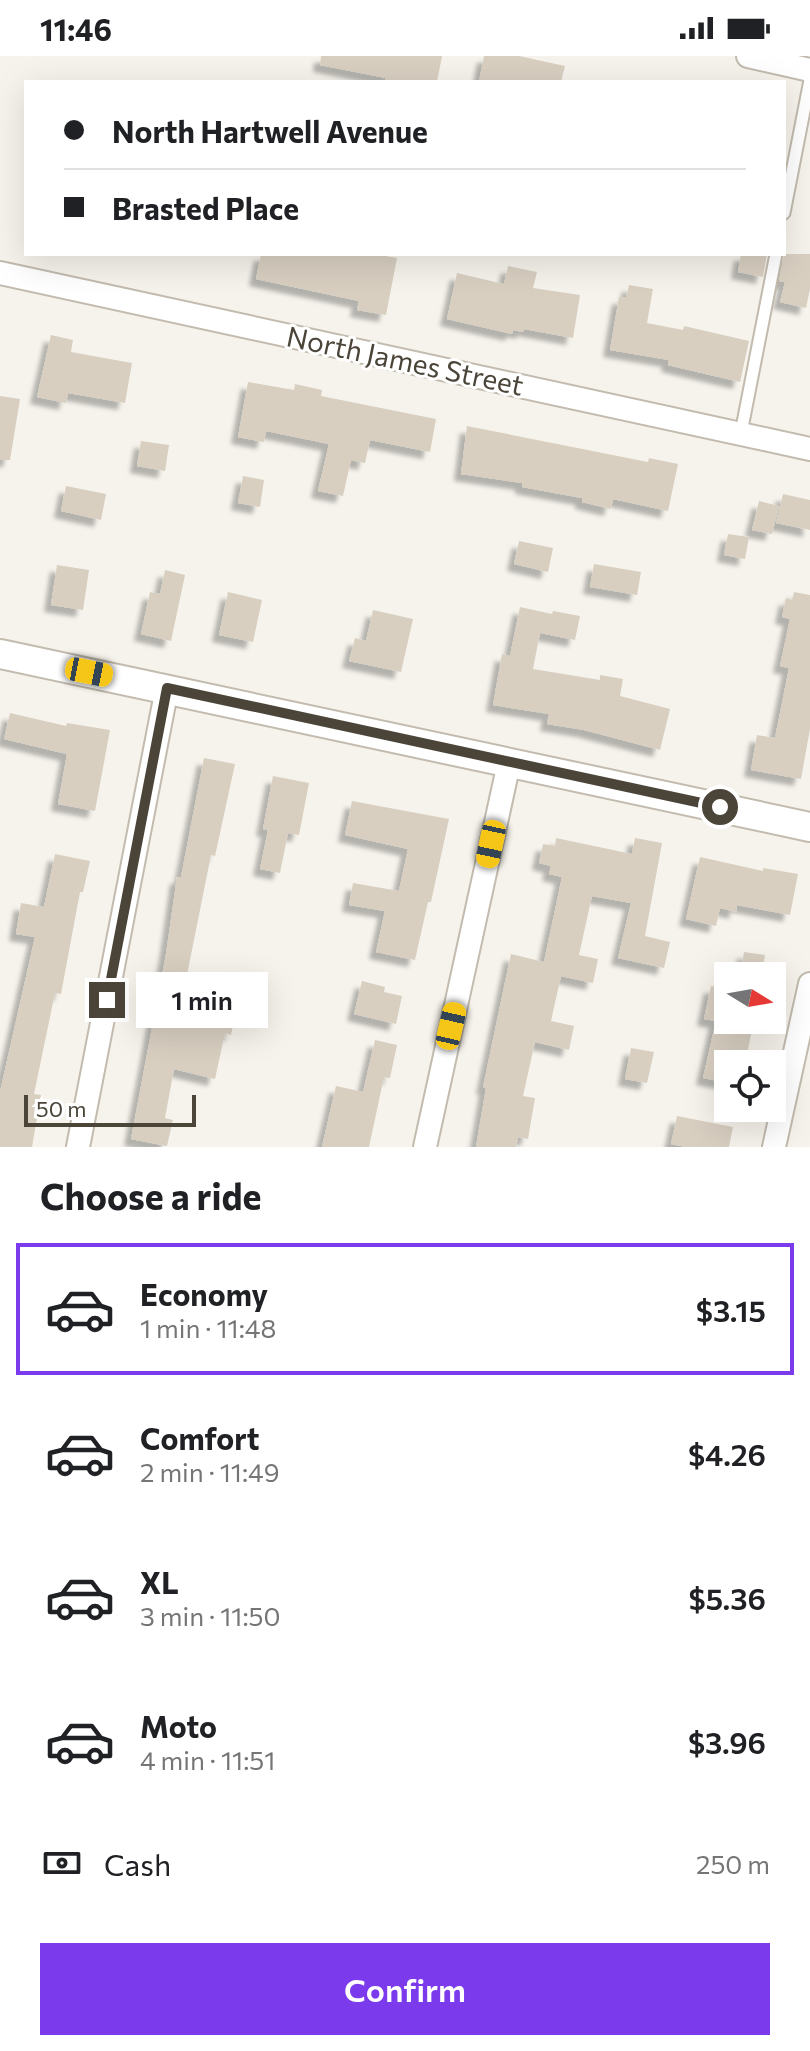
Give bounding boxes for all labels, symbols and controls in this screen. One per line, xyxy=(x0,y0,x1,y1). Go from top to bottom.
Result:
text: 11:46 xyxy=(40,10,112,47)
text: North Hartwell Avenue xyxy=(112,112,428,149)
text: Brasted Place xyxy=(112,189,299,226)
street label: North James Street xyxy=(284,318,527,402)
car xyxy=(63,656,115,688)
route start xyxy=(702,789,738,825)
car xyxy=(474,818,508,870)
north arrow xyxy=(714,962,786,1034)
map controls xyxy=(714,962,786,1122)
callout: 1 min xyxy=(135,972,267,1028)
route end xyxy=(89,982,125,1018)
text: 1 min xyxy=(171,984,233,1015)
car xyxy=(434,1000,468,1052)
button: locate xyxy=(714,1050,786,1122)
scale bar xyxy=(24,1091,196,1127)
text: 50 m xyxy=(36,1095,86,1122)
text: Choose a ride xyxy=(40,1173,261,1217)
icon: car xyxy=(44,1273,116,1345)
text: Economy xyxy=(140,1275,268,1312)
text: $3.15 xyxy=(696,1291,766,1328)
text: 1 min · 11:48 xyxy=(140,1312,276,1343)
icon: car xyxy=(44,1417,116,1489)
text: Comfort xyxy=(140,1419,259,1456)
text: $4.26 xyxy=(688,1435,766,1472)
text: 2 min · 11:49 xyxy=(140,1456,280,1487)
icon: car xyxy=(44,1561,116,1633)
text: XL xyxy=(140,1563,179,1600)
text: $5.36 xyxy=(689,1579,766,1616)
text: 3 min · 11:50 xyxy=(140,1600,280,1631)
icon: car xyxy=(44,1705,116,1777)
text: Moto xyxy=(140,1707,217,1744)
text: $3.96 xyxy=(688,1723,766,1760)
text: 4 min · 11:51 xyxy=(140,1744,275,1775)
icon: cash xyxy=(40,1841,84,1885)
text: Cash xyxy=(104,1845,171,1882)
text: 250 m xyxy=(696,1848,770,1879)
button: Confirm xyxy=(40,1943,770,2035)

